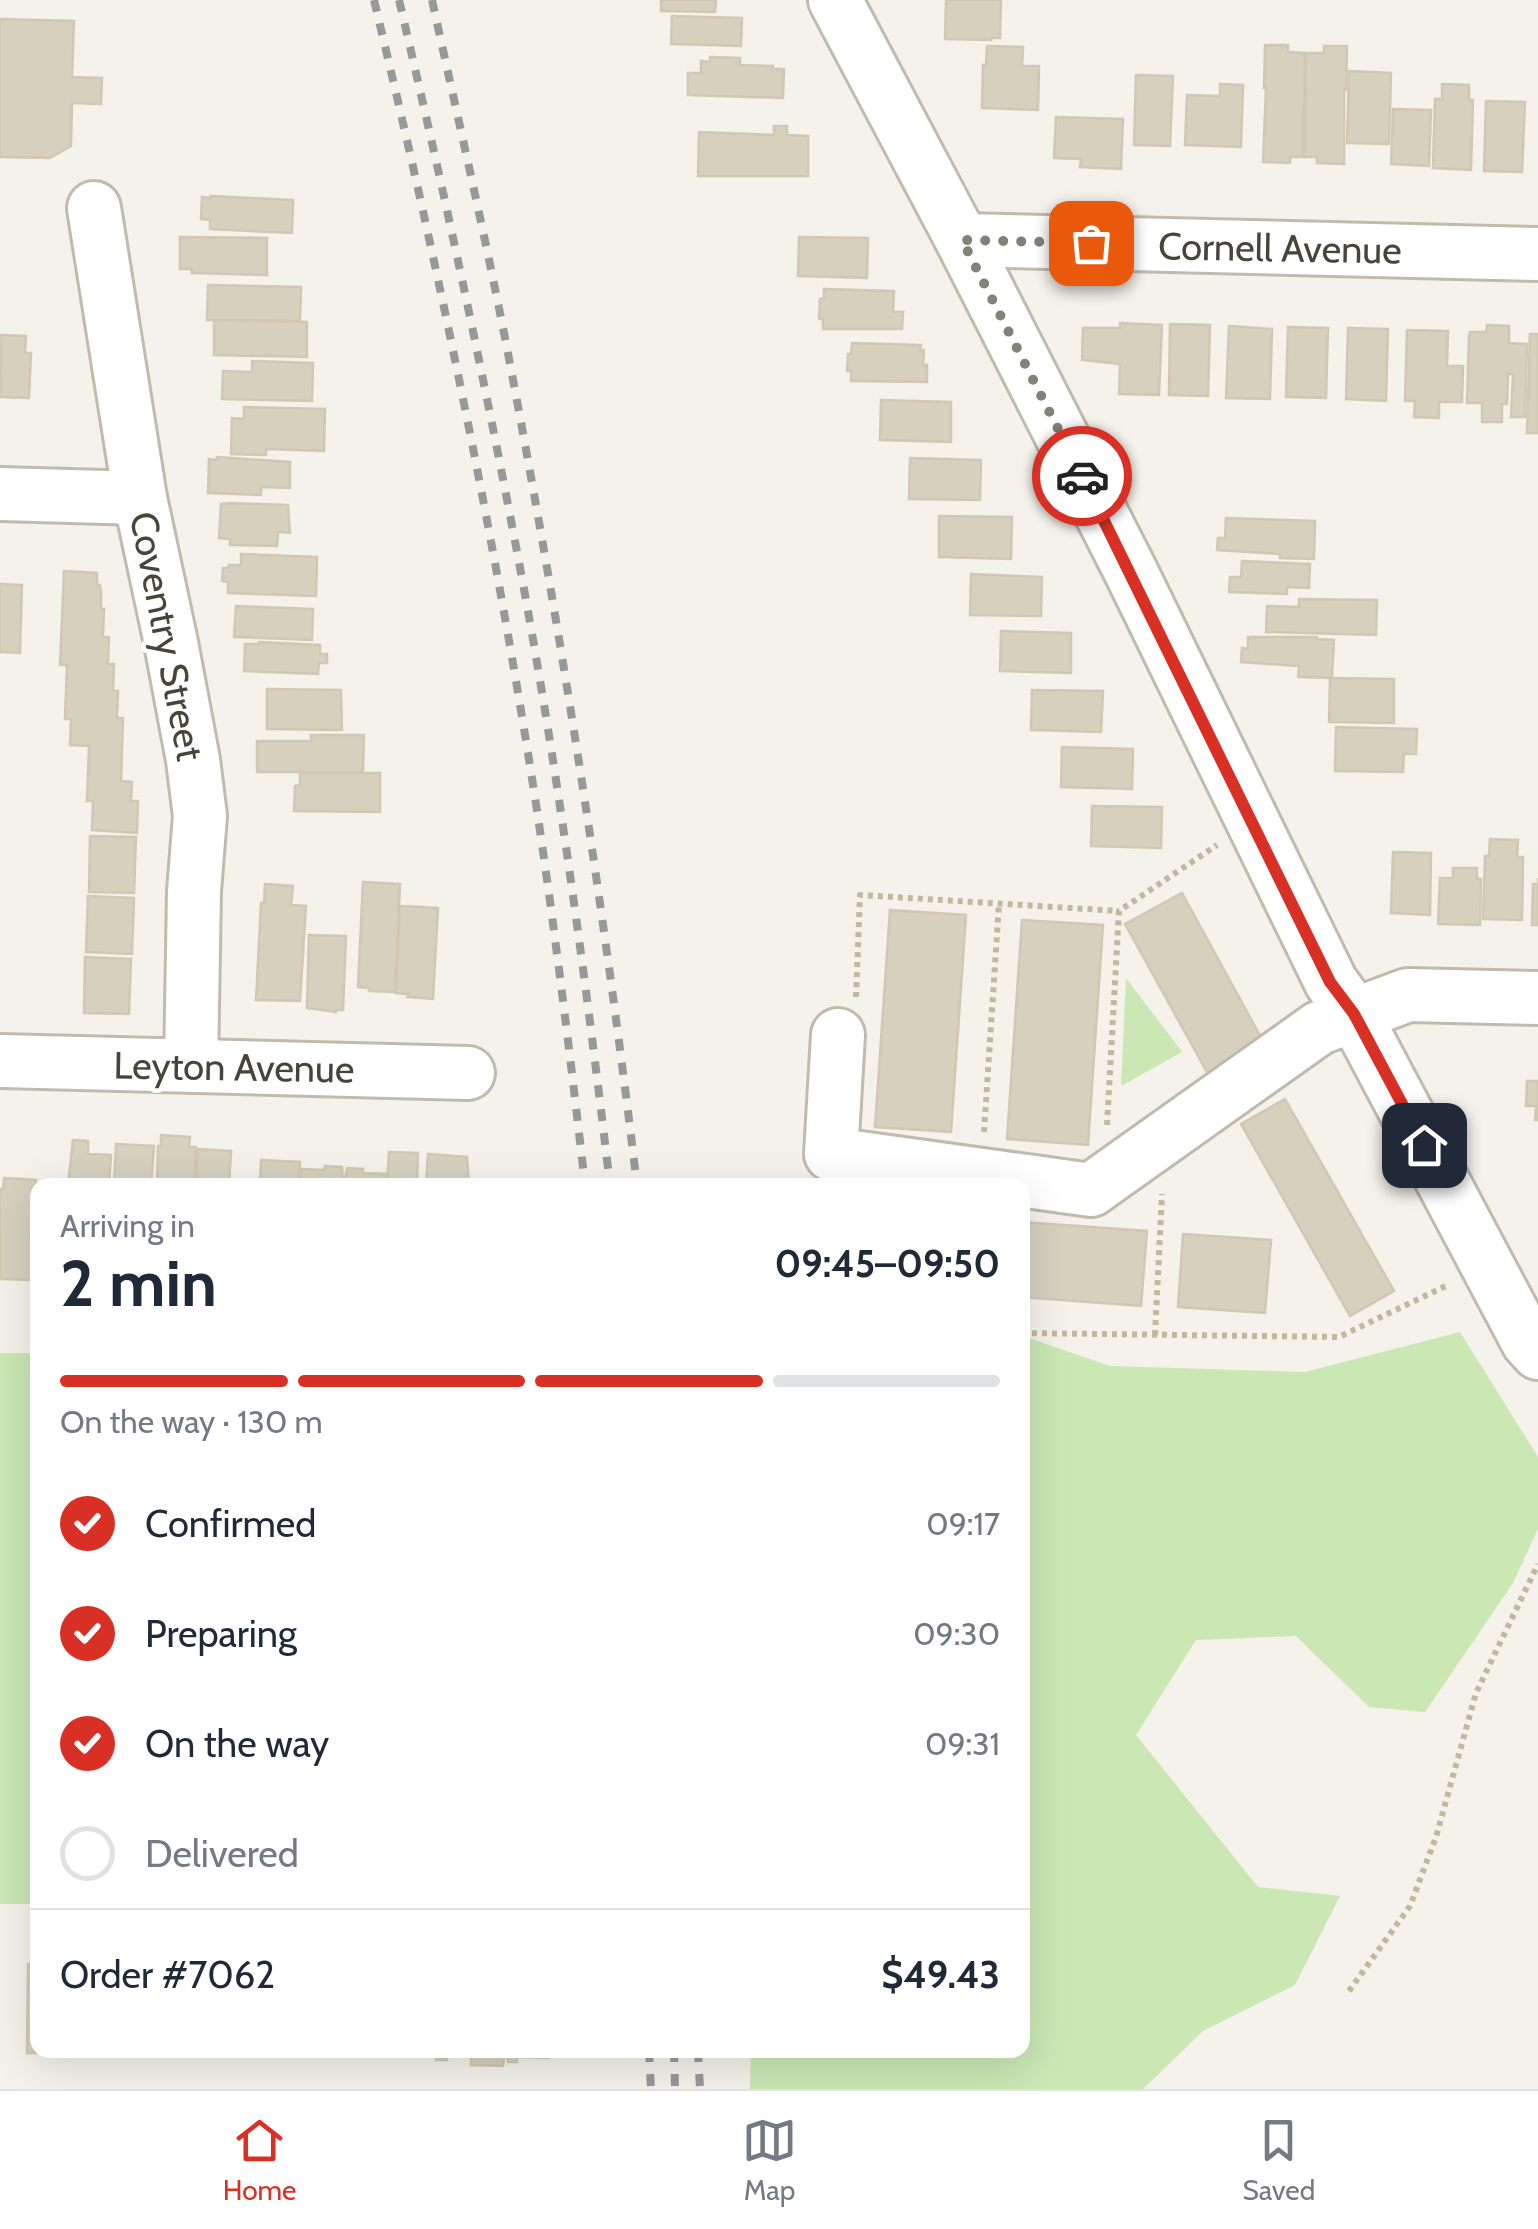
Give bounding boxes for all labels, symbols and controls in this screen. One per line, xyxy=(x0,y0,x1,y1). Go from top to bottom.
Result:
pin xyxy=(1049,201,1134,286)
icon: bag xyxy=(1064,216,1119,271)
street label: Cornell Avenue xyxy=(1158,222,1402,274)
courier xyxy=(1032,426,1132,526)
icon: car xyxy=(1055,449,1110,504)
street label: Coventry Street xyxy=(120,508,214,765)
street label: Leyton Avenue xyxy=(113,1041,355,1093)
pin xyxy=(1382,1103,1467,1188)
icon: home xyxy=(1397,1118,1452,1173)
text: Arriving in xyxy=(60,1206,195,1245)
text: 09:45–09:50 xyxy=(775,1240,1000,1287)
text: 2 min xyxy=(60,1243,217,1322)
text: On the way · 130 m xyxy=(60,1402,323,1441)
icon: check xyxy=(60,1496,115,1551)
text: Confirmed xyxy=(145,1500,316,1547)
text: 09:17 xyxy=(926,1504,1000,1543)
icon: check xyxy=(60,1606,115,1661)
text: Preparing xyxy=(145,1610,297,1657)
text: 09:30 xyxy=(913,1614,1000,1653)
icon: check xyxy=(60,1716,115,1771)
text: On the way xyxy=(145,1720,329,1767)
text: 09:31 xyxy=(925,1724,1000,1763)
text: Delivered xyxy=(145,1830,299,1877)
text: Order #7062 xyxy=(60,1951,275,1998)
text: $49.43 xyxy=(881,1951,1000,1998)
tab: Home xyxy=(223,2113,296,2207)
tab: Map xyxy=(742,2113,797,2207)
tab: Saved xyxy=(1243,2113,1315,2207)

